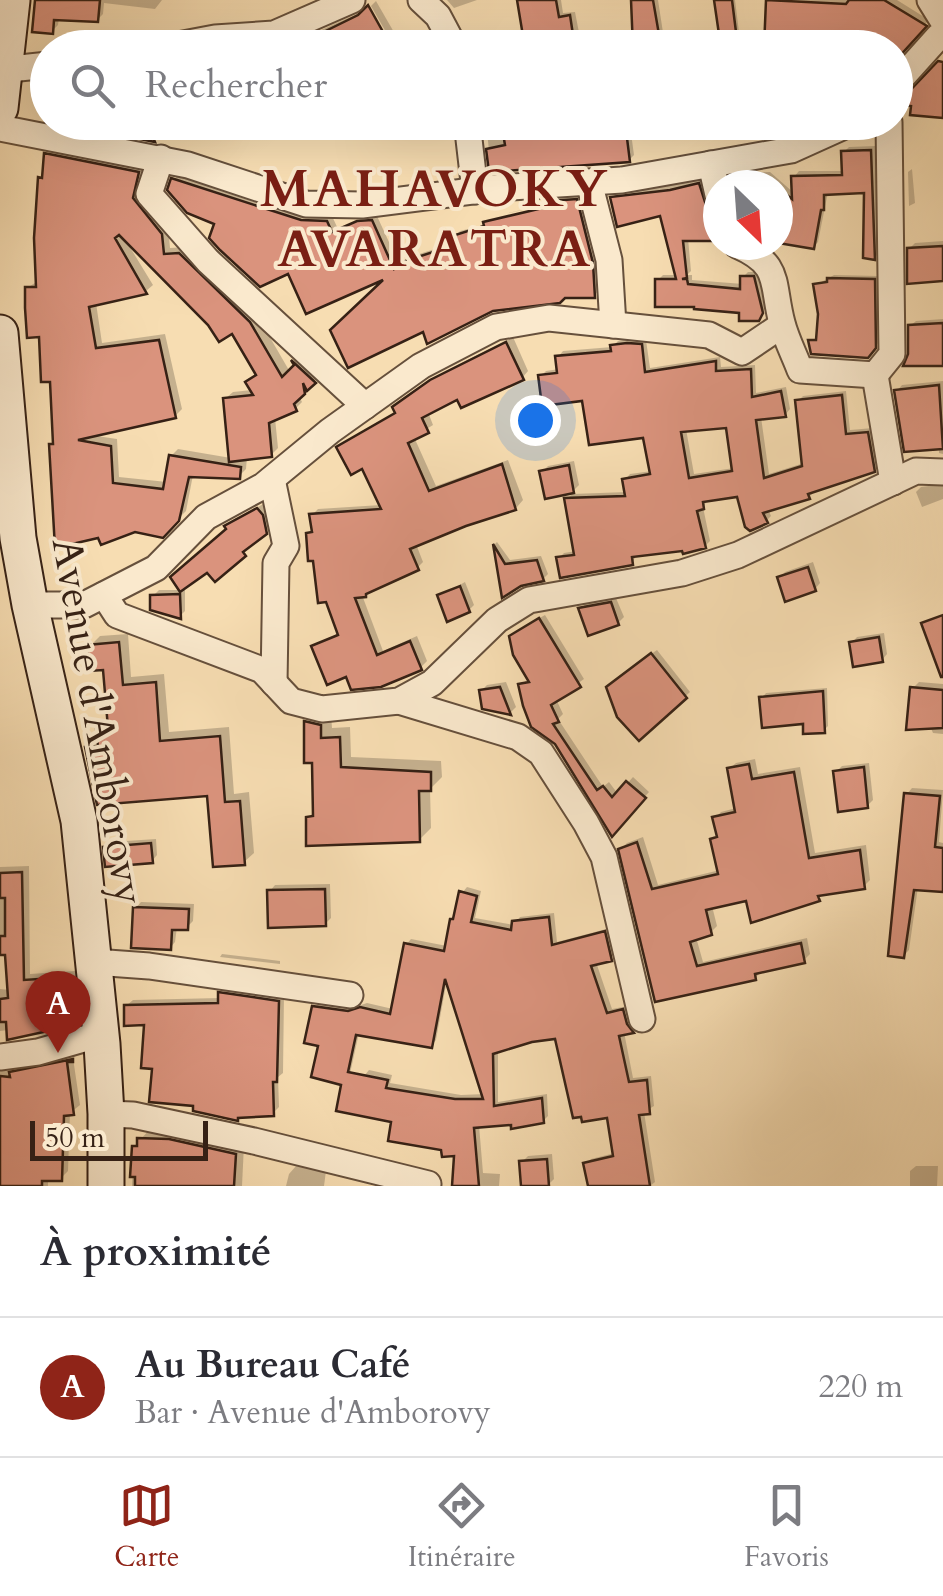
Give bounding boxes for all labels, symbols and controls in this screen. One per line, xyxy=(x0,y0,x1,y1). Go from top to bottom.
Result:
search box xyxy=(30,30,913,140)
icon: search xyxy=(65,58,120,113)
text: Rechercher xyxy=(145,59,327,111)
district label: MAHAVOKY AVARATRA xyxy=(260,155,610,285)
north arrow xyxy=(703,170,793,260)
your location xyxy=(510,395,561,446)
street label: Avenue d'Amborovy xyxy=(38,533,158,909)
pin: A xyxy=(26,970,90,1053)
scale bar xyxy=(30,1116,208,1160)
text: 50 m xyxy=(45,1119,105,1157)
text: À proximité xyxy=(40,1223,272,1280)
text: Au Bureau Café xyxy=(135,1339,410,1391)
text: A xyxy=(60,1365,85,1409)
text: 220 m xyxy=(818,1365,903,1409)
text: Bar · Avenue d'Amborovy xyxy=(135,1391,491,1435)
tab: Carte xyxy=(114,1478,179,1576)
tab: Itinéraire xyxy=(408,1478,516,1576)
tab: Favoris xyxy=(744,1478,829,1576)

